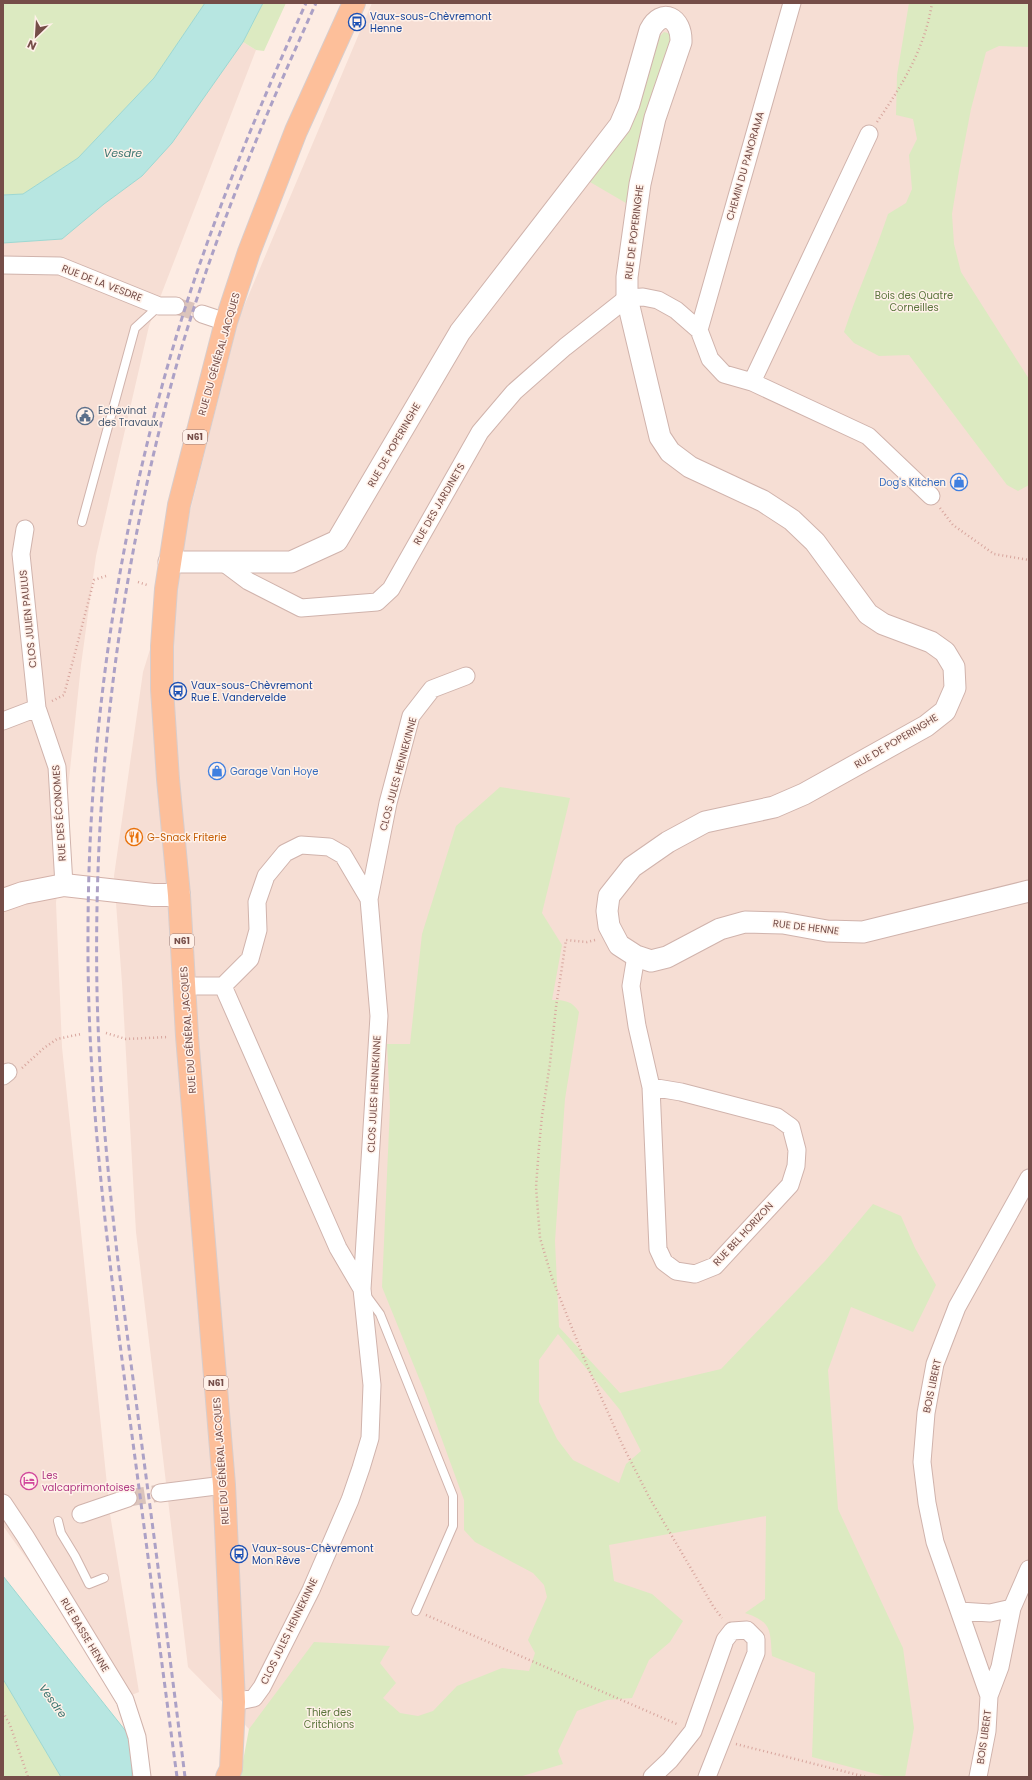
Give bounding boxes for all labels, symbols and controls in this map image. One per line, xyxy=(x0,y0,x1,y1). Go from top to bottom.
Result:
place label: Vaux-sous-Chèvremont Henne xyxy=(370,9,492,36)
bus stop icon: Vaux-sous-Chèvremont Henne xyxy=(347,12,367,32)
north arrow xyxy=(16,16,56,56)
text: N xyxy=(25,36,39,54)
street label: CHEMIN DU PANORAMA xyxy=(722,110,768,222)
water label: Vesdre xyxy=(104,145,142,161)
street label: RUE DE POPERINGHE xyxy=(621,184,647,280)
street label: RUE DE LA VESDRE xyxy=(60,261,144,305)
park label: Bois des Quatre Corneilles xyxy=(875,288,953,315)
street label: RUE DU GÉNÉRAL JACQUES xyxy=(194,291,244,417)
street label: RUE DE POPERINGHE xyxy=(364,400,424,490)
place label: Echevinat des Travaux xyxy=(98,403,159,430)
public building icon: Echevinat des Travaux xyxy=(75,406,95,426)
road number: N61 xyxy=(183,430,207,444)
street label: RUE DES JARDINETS xyxy=(409,460,469,548)
shop icon: Dog's Kitchen xyxy=(949,472,969,492)
place label: Dog's Kitchen xyxy=(879,475,946,490)
street label: CLOS JULIEN PAULUS xyxy=(15,569,41,669)
place label: Vaux-sous-Chèvremont Rue E. Vandervelde xyxy=(191,678,313,705)
bus stop icon: Vaux-sous-Chèvremont Rue E. Vandervelde xyxy=(168,681,188,701)
street label: RUE DE POPERINGHE xyxy=(851,710,941,772)
street label: CLOS JULES HENNEKINNE xyxy=(376,715,420,833)
shop icon: Garage Van Hoye xyxy=(207,761,227,781)
street label: RUE DES ÉCONOMES xyxy=(48,764,70,862)
place label: Garage Van Hoye xyxy=(230,764,318,779)
restaurant icon: G-Snack Friterie xyxy=(124,827,144,847)
place label: G-Snack Friterie xyxy=(147,830,227,845)
street label: RUE DE HENNE xyxy=(772,915,840,939)
road number: N61 xyxy=(170,934,194,948)
street label: RUE DU GÉNÉRAL JACQUES xyxy=(176,966,200,1094)
street label: CLOS JULES HENNEKINNE xyxy=(363,1035,385,1153)
street label: RUE BEL HORIZON xyxy=(709,1199,777,1269)
street label: BOIS LIBERT xyxy=(919,1357,945,1414)
road number: N61 xyxy=(204,1376,228,1390)
street label: RUE DU GÉNÉRAL JACQUES xyxy=(209,1397,233,1525)
place label: Les valcaprimontoises xyxy=(42,1468,135,1495)
hotel icon: Les valcaprimontoises xyxy=(19,1471,39,1491)
place label: Vaux-sous-Chèvremont Mon Rêve xyxy=(252,1541,374,1568)
bus stop icon: Vaux-sous-Chèvremont Mon Rêve xyxy=(229,1544,249,1564)
street label: CLOS JULES HENNEKINNE xyxy=(257,1575,321,1687)
street label: RUE BASSE HENNE xyxy=(57,1595,113,1675)
water label: Vesdre xyxy=(35,1681,71,1721)
park label: Thier des Critchions xyxy=(304,1705,354,1732)
street label: BOIS LIBERT xyxy=(973,1708,995,1765)

